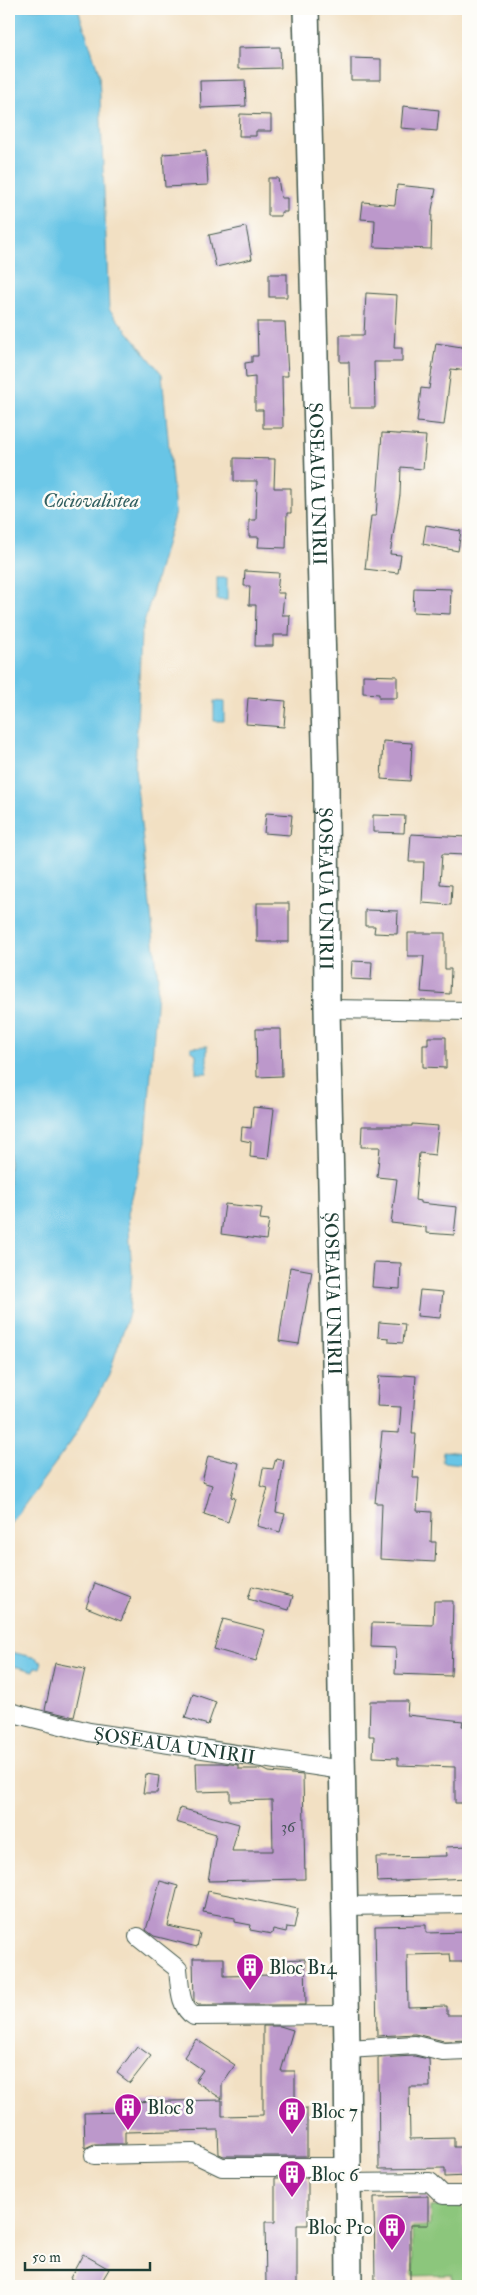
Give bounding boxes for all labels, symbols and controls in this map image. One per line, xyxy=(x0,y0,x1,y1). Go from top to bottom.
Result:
street label: ȘOSEAUA UNIRII xyxy=(303,402,331,566)
water label: Cociovalistea xyxy=(43,488,139,513)
street label: ȘOSEAUA UNIRII xyxy=(313,807,338,970)
street label: ȘOSEAUA UNIRII xyxy=(319,1212,346,1375)
street label: ȘOSEAUA UNIRII xyxy=(92,1722,257,1770)
house number: 36 xyxy=(281,1817,296,1837)
building icon: Bloc B14 xyxy=(235,1952,265,1991)
place label: Bloc B14 xyxy=(269,1956,337,1980)
building icon: Bloc 8 xyxy=(113,2092,143,2131)
place label: Bloc 8 xyxy=(147,2096,194,2120)
building icon: Bloc 7 xyxy=(277,2096,307,2135)
place label: Bloc 7 xyxy=(311,2100,358,2124)
building icon: Bloc 6 xyxy=(277,2159,307,2198)
place label: Bloc 6 xyxy=(311,2163,360,2187)
building icon: Bloc P10 xyxy=(377,2212,407,2251)
place label: Bloc P10 xyxy=(308,2216,373,2240)
scale bar xyxy=(25,2240,150,2272)
text: 50 m xyxy=(32,2248,61,2267)

